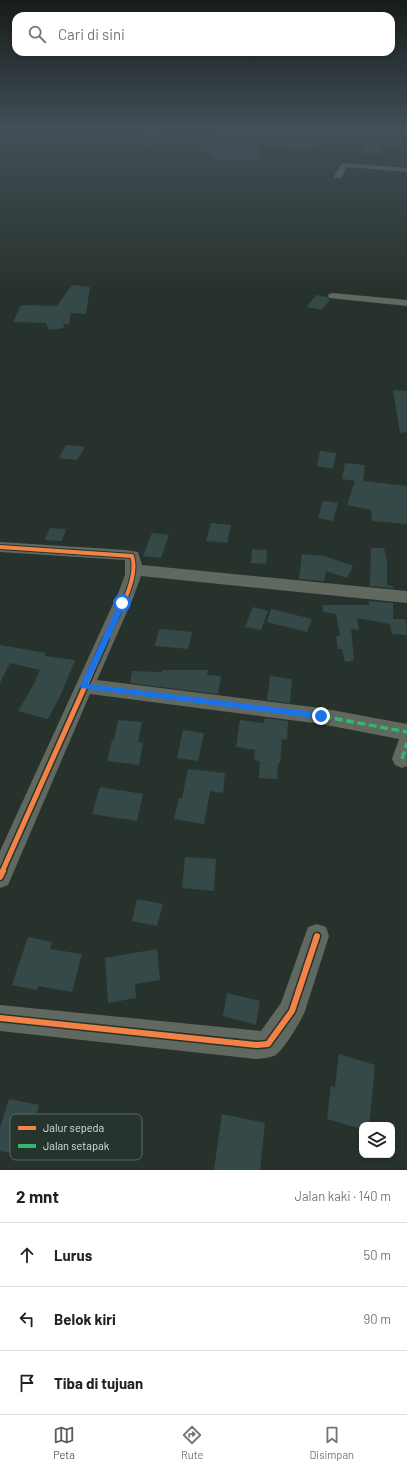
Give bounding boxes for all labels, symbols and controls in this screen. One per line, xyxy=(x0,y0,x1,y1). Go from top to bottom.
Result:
search box xyxy=(12,12,395,56)
icon: search xyxy=(26,23,48,45)
text: Cari di sini xyxy=(58,25,125,43)
route start xyxy=(113,594,131,612)
route end xyxy=(312,707,330,725)
legend xyxy=(10,1114,142,1160)
text: Jalur sepeda xyxy=(43,1121,104,1134)
map controls xyxy=(359,1122,395,1158)
button: layers xyxy=(359,1122,395,1158)
text: Jalan setapak xyxy=(43,1139,110,1152)
text: 2 mnt xyxy=(16,1186,59,1206)
text: Jalan kaki · 140 m xyxy=(294,1188,391,1204)
icon: ahead xyxy=(16,1244,38,1266)
text: Lurus xyxy=(54,1246,92,1264)
text: 50 m xyxy=(364,1247,391,1263)
icon: left xyxy=(16,1308,38,1330)
text: Belok kiri xyxy=(54,1310,116,1328)
text: 90 m xyxy=(364,1311,391,1327)
icon: arrive xyxy=(16,1372,38,1394)
text: Tiba di tujuan xyxy=(54,1374,143,1392)
tab: Peta xyxy=(53,1424,75,1461)
tab: Rute xyxy=(181,1424,203,1461)
tab: Disimpan xyxy=(310,1424,354,1461)

